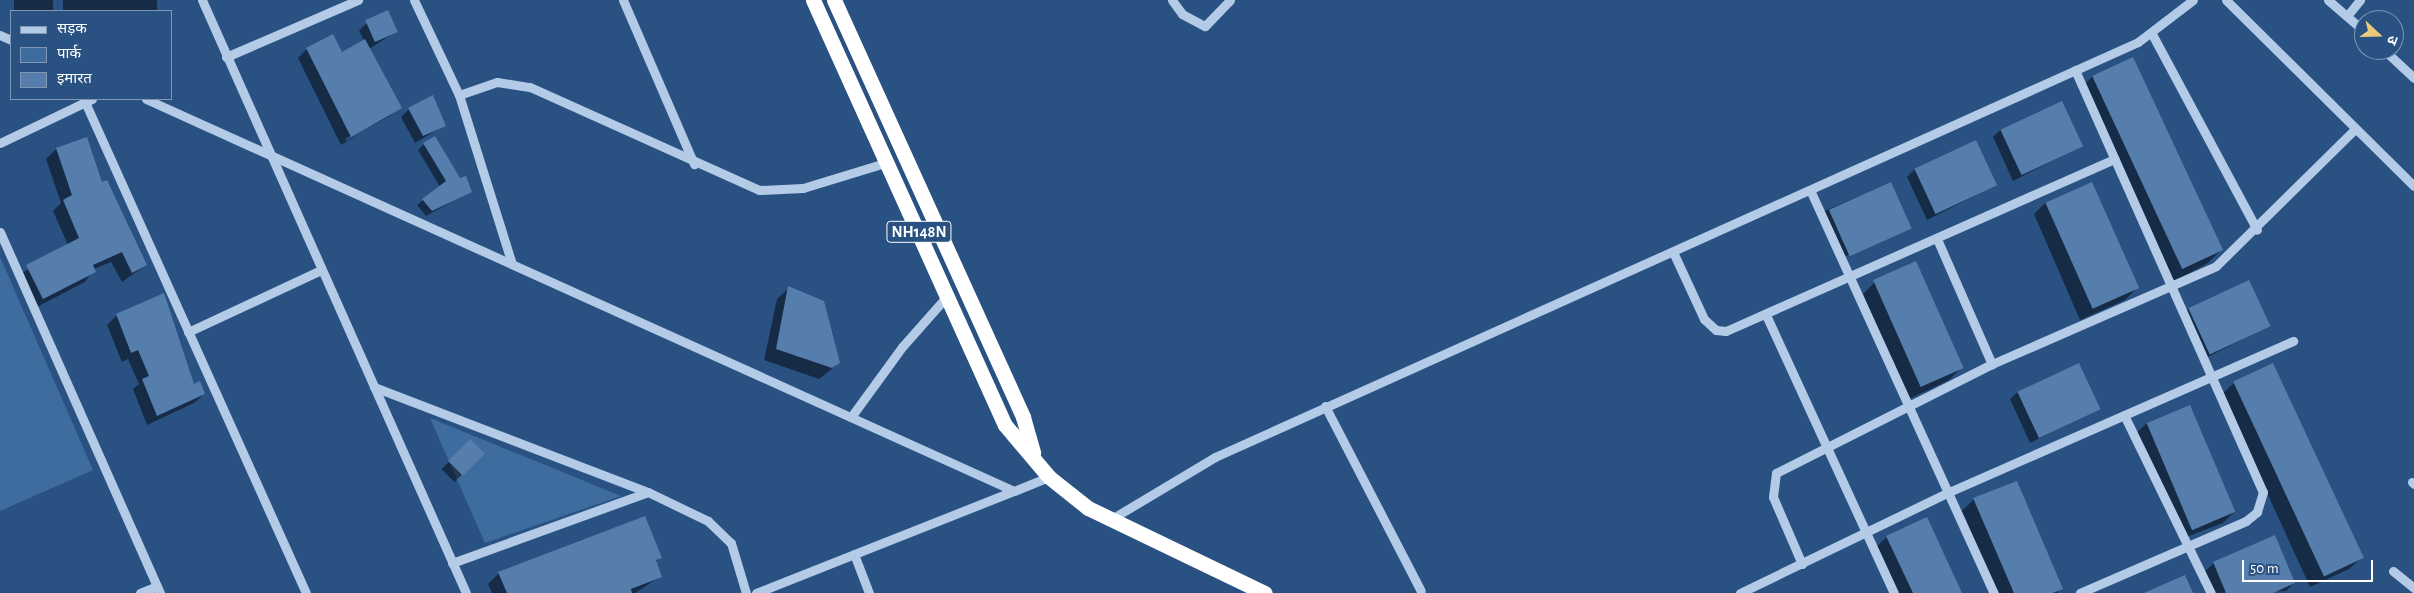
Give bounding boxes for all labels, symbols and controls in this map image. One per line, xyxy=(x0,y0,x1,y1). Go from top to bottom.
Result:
legend xyxy=(10,10,172,100)
north arrow xyxy=(2354,10,2404,60)
text: सड़क xyxy=(57,21,87,36)
text: उ xyxy=(2384,34,2400,46)
text: पार्क xyxy=(57,46,81,61)
text: इमारत xyxy=(57,71,92,86)
road number: NH148N xyxy=(885,218,953,246)
scale bar xyxy=(2244,550,2375,582)
text: 50 m xyxy=(2250,561,2279,576)

